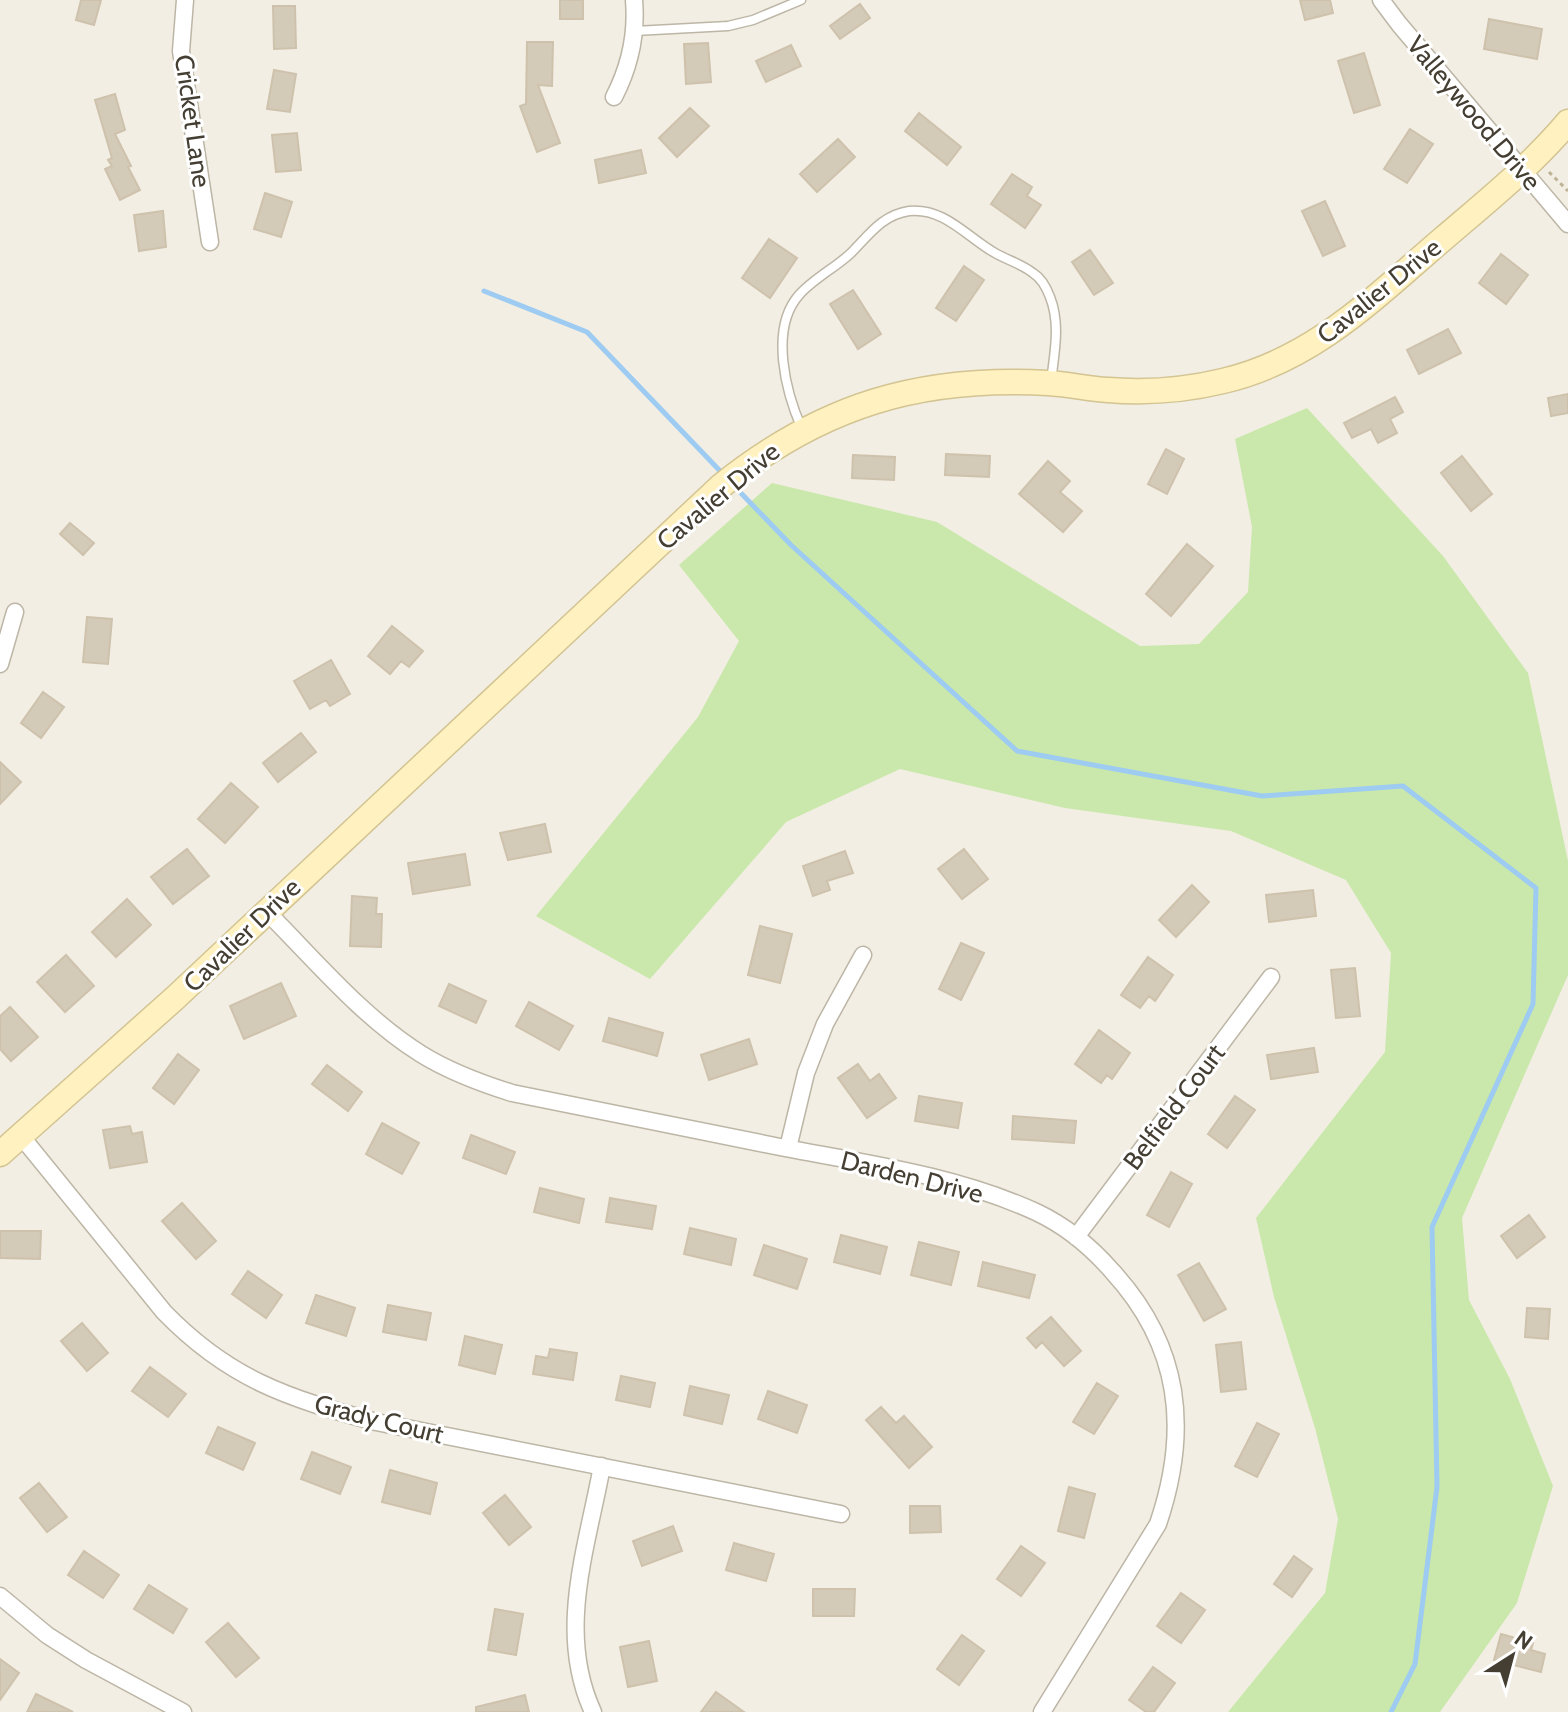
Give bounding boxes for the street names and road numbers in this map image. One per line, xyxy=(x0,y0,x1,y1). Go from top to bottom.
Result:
street label: Valleywood Drive xyxy=(1400,29,1548,197)
street label: Cricket Lane xyxy=(168,53,218,189)
street label: Cavalier Drive xyxy=(1310,231,1448,351)
street label: Cavalier Drive xyxy=(650,435,786,557)
street label: Cavalier Drive xyxy=(177,871,307,999)
street label: Belfield Court xyxy=(1116,1038,1232,1176)
street label: Darden Drive xyxy=(838,1144,986,1210)
street label: Grady Court xyxy=(311,1388,447,1451)

